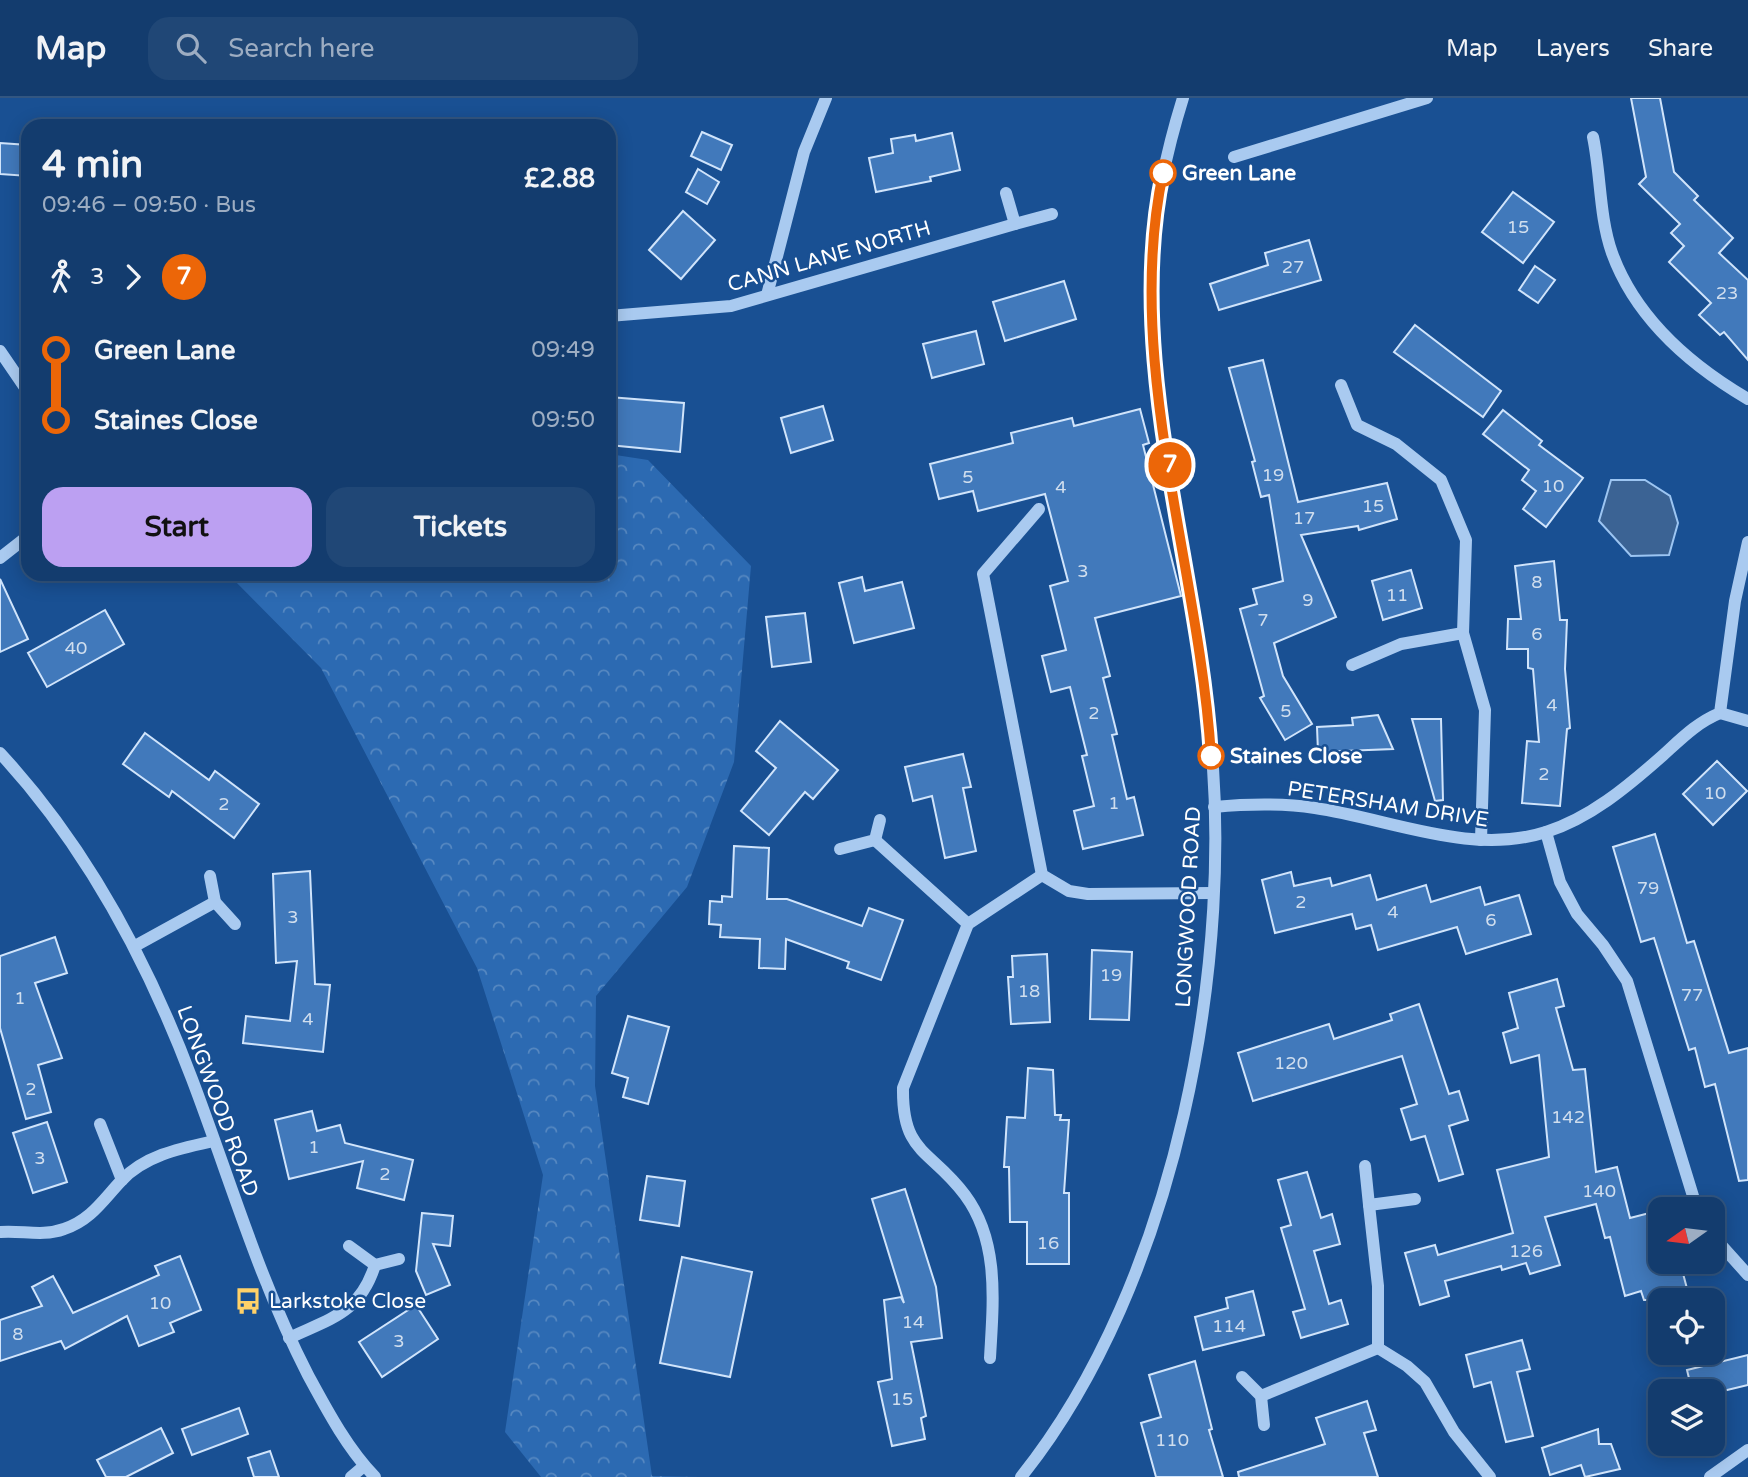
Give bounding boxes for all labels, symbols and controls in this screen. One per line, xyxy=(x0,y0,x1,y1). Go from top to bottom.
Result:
search box xyxy=(148,17,638,80)
text: Map xyxy=(35,29,106,68)
icon: search xyxy=(172,29,210,67)
text: Search here xyxy=(228,33,374,64)
text: Map xyxy=(1446,34,1498,63)
text: Layers xyxy=(1536,34,1610,63)
text: Share xyxy=(1648,34,1713,63)
text: 4 min xyxy=(42,142,143,188)
marker: Green Lane xyxy=(1150,160,1176,186)
place label: Green Lane xyxy=(1182,161,1296,186)
text: £2.88 xyxy=(524,163,595,194)
text: 09:46 – 09:50 · Bus xyxy=(42,191,256,219)
street label: CANN LANE NORTH xyxy=(725,216,934,297)
house number: 15 xyxy=(1507,216,1529,238)
house number: 27 xyxy=(1282,256,1304,278)
icon: walk xyxy=(42,258,80,296)
icon: forward xyxy=(114,258,152,296)
text: 7 xyxy=(176,262,192,291)
text: 3 xyxy=(90,263,104,291)
house number: 23 xyxy=(1716,282,1738,304)
text: Green Lane xyxy=(94,335,235,366)
text: 09:49 xyxy=(531,336,595,364)
text: Staines Close xyxy=(94,405,258,436)
text: 09:50 xyxy=(531,406,595,434)
line badge: 7 xyxy=(1147,442,1193,488)
text: 7 xyxy=(1162,450,1178,479)
house number: 19 xyxy=(1262,464,1284,486)
house number: 5 xyxy=(962,466,974,488)
house number: 10 xyxy=(1542,475,1564,497)
house number: 4 xyxy=(1055,476,1067,498)
button: Start xyxy=(42,487,312,567)
button: Tickets xyxy=(326,487,595,567)
house number: 15 xyxy=(1362,495,1384,517)
house number: 17 xyxy=(1293,507,1315,529)
house number: 3 xyxy=(1077,560,1089,582)
house number: 8 xyxy=(1531,571,1543,593)
house number: 11 xyxy=(1386,584,1408,606)
house number: 9 xyxy=(1302,589,1314,611)
house number: 7 xyxy=(1257,609,1269,631)
house number: 6 xyxy=(1531,623,1543,645)
house number: 40 xyxy=(65,637,87,659)
house number: 4 xyxy=(1546,694,1558,716)
house number: 5 xyxy=(1280,700,1292,722)
house number: 2 xyxy=(1088,702,1100,724)
marker: Staines Close xyxy=(1198,743,1224,769)
place label: Staines Close xyxy=(1230,744,1362,769)
house number: 2 xyxy=(1538,763,1550,785)
street label: PETERSHAM DRIVE xyxy=(1285,776,1490,833)
house number: 10 xyxy=(1704,782,1726,804)
house number: 1 xyxy=(1108,792,1120,814)
house number: 2 xyxy=(218,793,230,815)
street label: LONGWOOD ROAD xyxy=(1171,806,1206,1008)
house number: 79 xyxy=(1637,877,1659,899)
house number: 2 xyxy=(1295,891,1307,913)
house number: 4 xyxy=(1387,901,1399,923)
house number: 3 xyxy=(287,906,299,928)
house number: 6 xyxy=(1485,909,1497,931)
house number: 19 xyxy=(1100,964,1122,986)
house number: 18 xyxy=(1018,980,1040,1002)
house number: 77 xyxy=(1681,984,1703,1006)
house number: 1 xyxy=(14,987,26,1009)
street label: LONGWOOD ROAD xyxy=(171,1002,264,1200)
house number: 4 xyxy=(302,1008,314,1030)
house number: 120 xyxy=(1274,1052,1308,1074)
house number: 2 xyxy=(25,1078,37,1100)
house number: 142 xyxy=(1551,1106,1585,1128)
house number: 1 xyxy=(308,1136,320,1158)
house number: 3 xyxy=(34,1147,46,1169)
house number: 2 xyxy=(379,1163,391,1185)
house number: 140 xyxy=(1582,1180,1616,1202)
north arrow xyxy=(1648,1197,1726,1274)
map controls xyxy=(1648,1197,1725,1456)
house number: 16 xyxy=(1037,1232,1059,1254)
house number: 126 xyxy=(1509,1240,1543,1262)
bus stop icon: Larkstoke Close xyxy=(233,1286,263,1316)
button: locate xyxy=(1648,1288,1725,1365)
place label: Larkstoke Close xyxy=(269,1289,426,1314)
house number: 10 xyxy=(149,1292,171,1314)
house number: 14 xyxy=(902,1311,924,1333)
house number: 114 xyxy=(1212,1315,1246,1337)
house number: 8 xyxy=(12,1323,24,1345)
house number: 3 xyxy=(393,1330,405,1352)
button: layers xyxy=(1648,1379,1725,1456)
house number: 15 xyxy=(891,1388,913,1410)
house number: 110 xyxy=(1155,1429,1189,1451)

